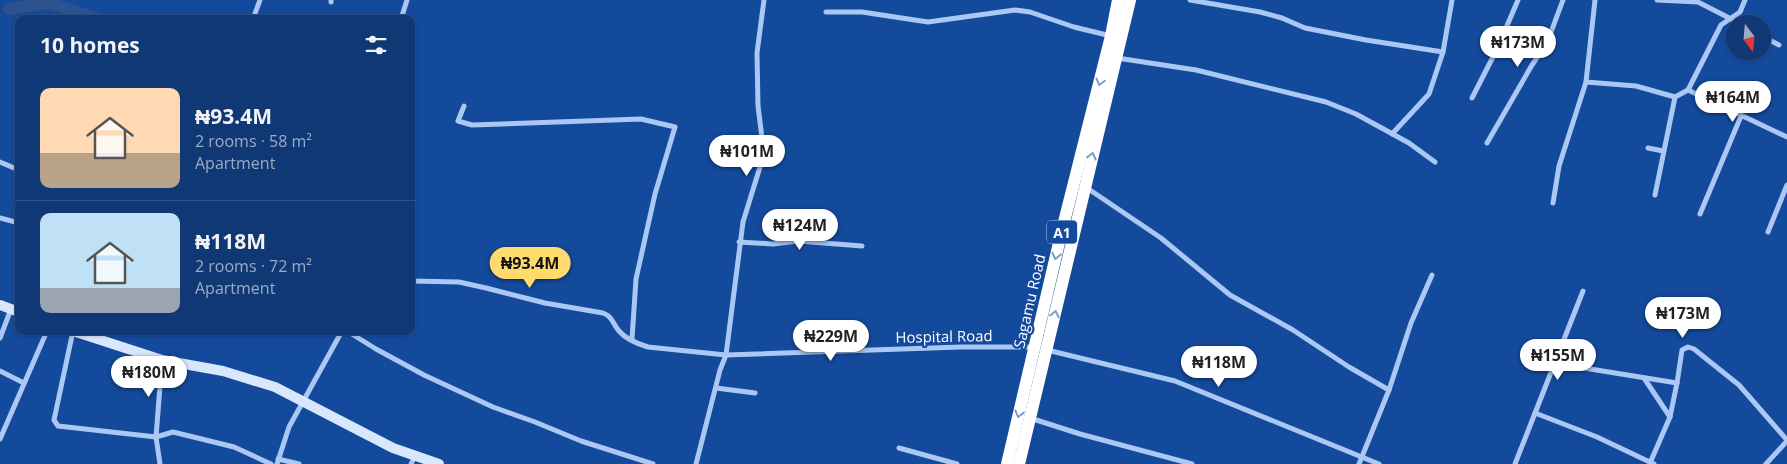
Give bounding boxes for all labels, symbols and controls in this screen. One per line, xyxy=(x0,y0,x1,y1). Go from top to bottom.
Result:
north arrow xyxy=(1726,15,1771,60)
map controls xyxy=(1726,15,1771,60)
pin: ₦173M xyxy=(1483,26,1553,68)
text: 10 homes xyxy=(40,31,140,59)
icon: filters xyxy=(362,31,390,59)
text: ₦173M xyxy=(1491,31,1545,53)
one-way arrow xyxy=(1095,77,1105,85)
pin: ₦164M xyxy=(1698,80,1768,123)
text: ₦164M xyxy=(1706,86,1760,108)
text: ₦93.4M xyxy=(195,102,272,130)
icon: home xyxy=(80,108,140,168)
text: 2 rooms · 58 m² xyxy=(195,130,312,152)
pin: ₦101M xyxy=(712,134,782,177)
text: ₦101M xyxy=(720,140,774,162)
text: Apartment xyxy=(195,152,275,174)
one-way arrow xyxy=(1086,152,1097,161)
pin: ₦124M xyxy=(765,208,835,251)
text: ₦124M xyxy=(773,214,827,236)
road number: A1 xyxy=(1047,220,1077,243)
text: ₦118M xyxy=(195,227,266,255)
icon: home xyxy=(80,233,140,293)
pin: ₦93.4M xyxy=(489,246,571,289)
text: ₦93.4M xyxy=(501,252,559,274)
street label: Sagamu Road xyxy=(1008,252,1050,350)
one-way arrow xyxy=(1051,252,1062,261)
text: 2 rooms · 72 m² xyxy=(195,255,312,277)
text: Apartment xyxy=(195,277,275,299)
pin: ₦173M xyxy=(1648,296,1718,339)
text: ₦173M xyxy=(1656,302,1710,324)
one-way arrow xyxy=(1049,310,1060,319)
pin: ₦229M xyxy=(796,320,866,362)
text: ₦229M xyxy=(804,325,858,347)
street label: Hospital Road xyxy=(895,325,993,347)
pin: ₦155M xyxy=(1523,338,1593,381)
text: ₦155M xyxy=(1531,344,1585,366)
pin: ₦118M xyxy=(1184,346,1254,388)
text: ₦118M xyxy=(1192,351,1246,373)
pin: ₦180M xyxy=(114,356,184,398)
text: ₦180M xyxy=(122,361,176,383)
one-way arrow xyxy=(1014,410,1025,419)

